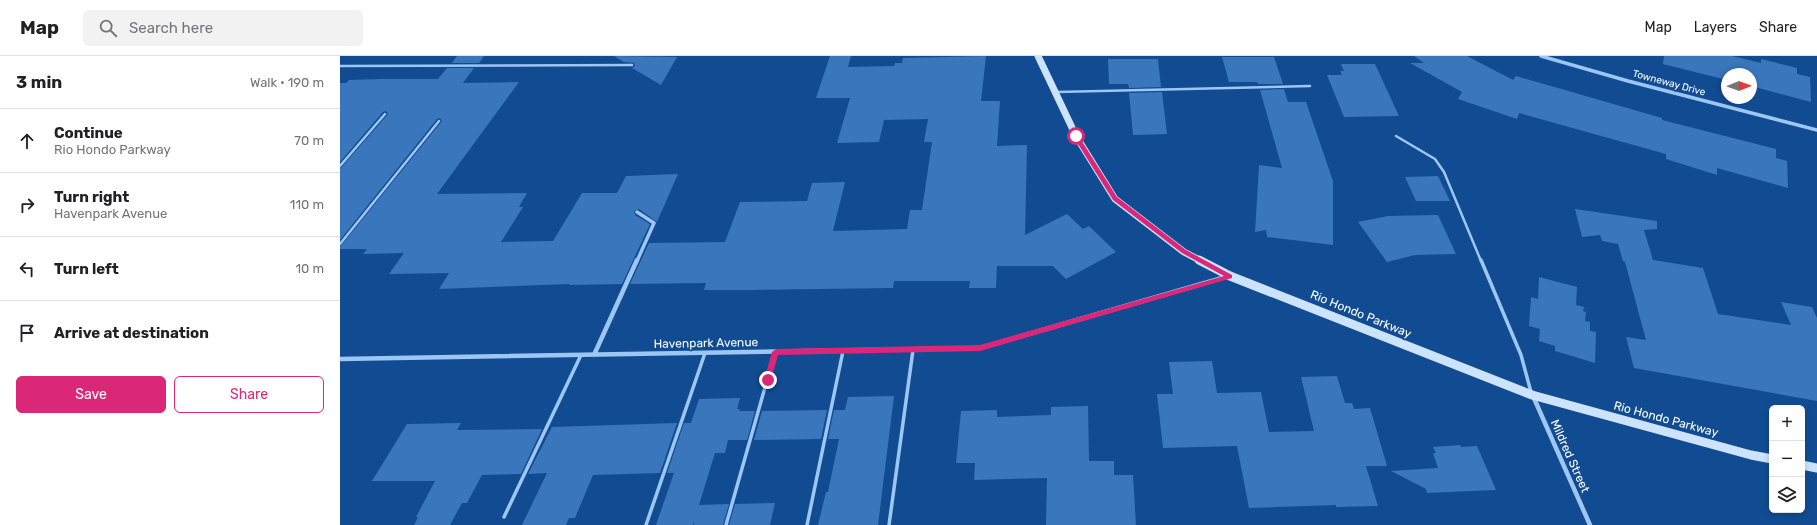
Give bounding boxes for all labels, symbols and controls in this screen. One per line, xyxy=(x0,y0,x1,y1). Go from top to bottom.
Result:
search box xyxy=(83,10,363,46)
text: Map xyxy=(20,16,59,39)
icon: search xyxy=(97,17,119,39)
text: Search here xyxy=(129,19,213,37)
text: Map xyxy=(1645,19,1672,36)
text: Layers xyxy=(1694,19,1737,36)
text: Share xyxy=(1759,19,1797,36)
street label: Towneway Drive xyxy=(1631,67,1707,99)
north arrow xyxy=(1721,68,1757,104)
text: 3 min xyxy=(16,72,62,92)
text: Walk · 190 m xyxy=(250,75,324,90)
text: Continue xyxy=(54,124,123,142)
route start xyxy=(1067,127,1085,145)
icon: ahead xyxy=(16,130,38,152)
text: 70 m xyxy=(294,133,324,148)
text: Rio Hondo Parkway xyxy=(54,142,171,157)
text: Turn right xyxy=(54,188,129,206)
icon: right xyxy=(16,194,38,216)
text: 110 m xyxy=(290,197,324,212)
text: Havenpark Avenue xyxy=(54,206,167,221)
icon: left xyxy=(16,258,38,280)
text: Turn left xyxy=(54,260,119,278)
text: 10 m xyxy=(295,261,324,276)
street label: Rio Hondo Parkway xyxy=(1308,287,1414,341)
icon: arrive xyxy=(16,322,38,344)
text: Arrive at destination xyxy=(54,324,209,342)
street label: Havenpark Avenue xyxy=(654,335,759,351)
route end xyxy=(759,371,777,389)
button: Save xyxy=(16,376,166,413)
button: Share xyxy=(174,376,324,413)
street label: Rio Hondo Parkway xyxy=(1612,398,1720,440)
map controls xyxy=(1769,405,1805,513)
button: + xyxy=(1769,405,1805,441)
street label: Mildred Street xyxy=(1548,417,1592,495)
button: − xyxy=(1769,441,1805,477)
button: layers xyxy=(1769,477,1805,513)

